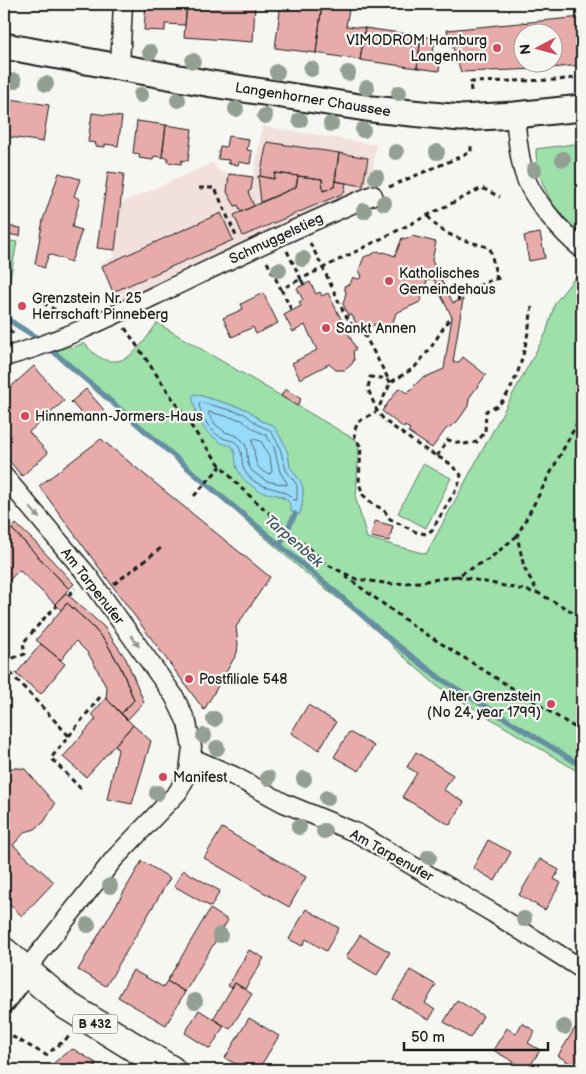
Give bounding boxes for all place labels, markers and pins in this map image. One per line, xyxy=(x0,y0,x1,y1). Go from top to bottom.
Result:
place label: VIMODROM Hamburg Langenhorn xyxy=(346,32,487,65)
marker: VIMODROM Hamburg Langenhorn xyxy=(491,42,503,54)
place label: Katholisches Gemeindehaus xyxy=(399,265,496,298)
marker: Katholisches Gemeindehaus xyxy=(383,275,395,287)
place label: Grenzstein Nr. 25 Herrschaft Pinneberg xyxy=(32,290,168,323)
marker: Grenzstein Nr. 25 Herrschaft Pinneberg xyxy=(16,300,28,312)
place label: Sankt Annen xyxy=(336,320,416,337)
marker: Sankt Annen xyxy=(320,322,332,334)
place label: Hinnemann-Jormers-Haus xyxy=(35,408,203,425)
marker: Hinnemann-Jormers-Haus xyxy=(19,410,31,422)
place label: Postfiliale 548 xyxy=(199,671,287,688)
marker: Postfiliale 548 xyxy=(183,673,195,685)
place label: Alter Grenzstein (No 24, year 1799) xyxy=(427,688,541,721)
marker: Alter Grenzstein (No 24, year 1799) xyxy=(545,698,557,710)
place label: Manifest xyxy=(173,769,228,786)
marker: Manifest xyxy=(157,771,169,783)

